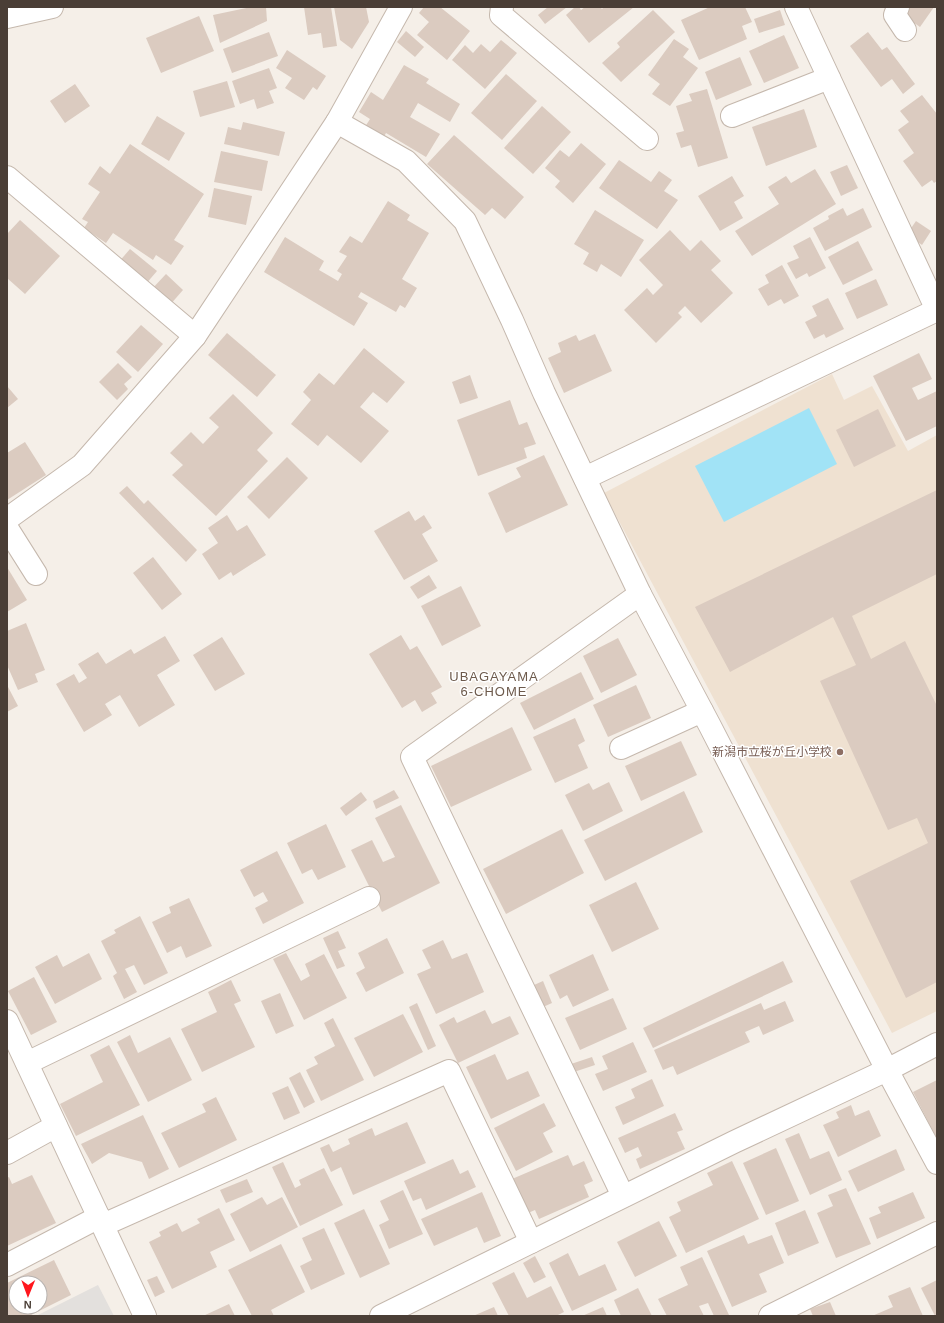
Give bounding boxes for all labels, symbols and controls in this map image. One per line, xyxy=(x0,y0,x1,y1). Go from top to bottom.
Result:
district label: UBAGAYAMA 6-CHOME xyxy=(449,669,539,699)
place label: 新潟市立桜が丘小学校 xyxy=(712,745,832,759)
marker: 新潟市立桜が丘小学校 xyxy=(835,747,845,757)
north arrow xyxy=(8,1275,48,1315)
text: N xyxy=(24,1299,32,1311)

